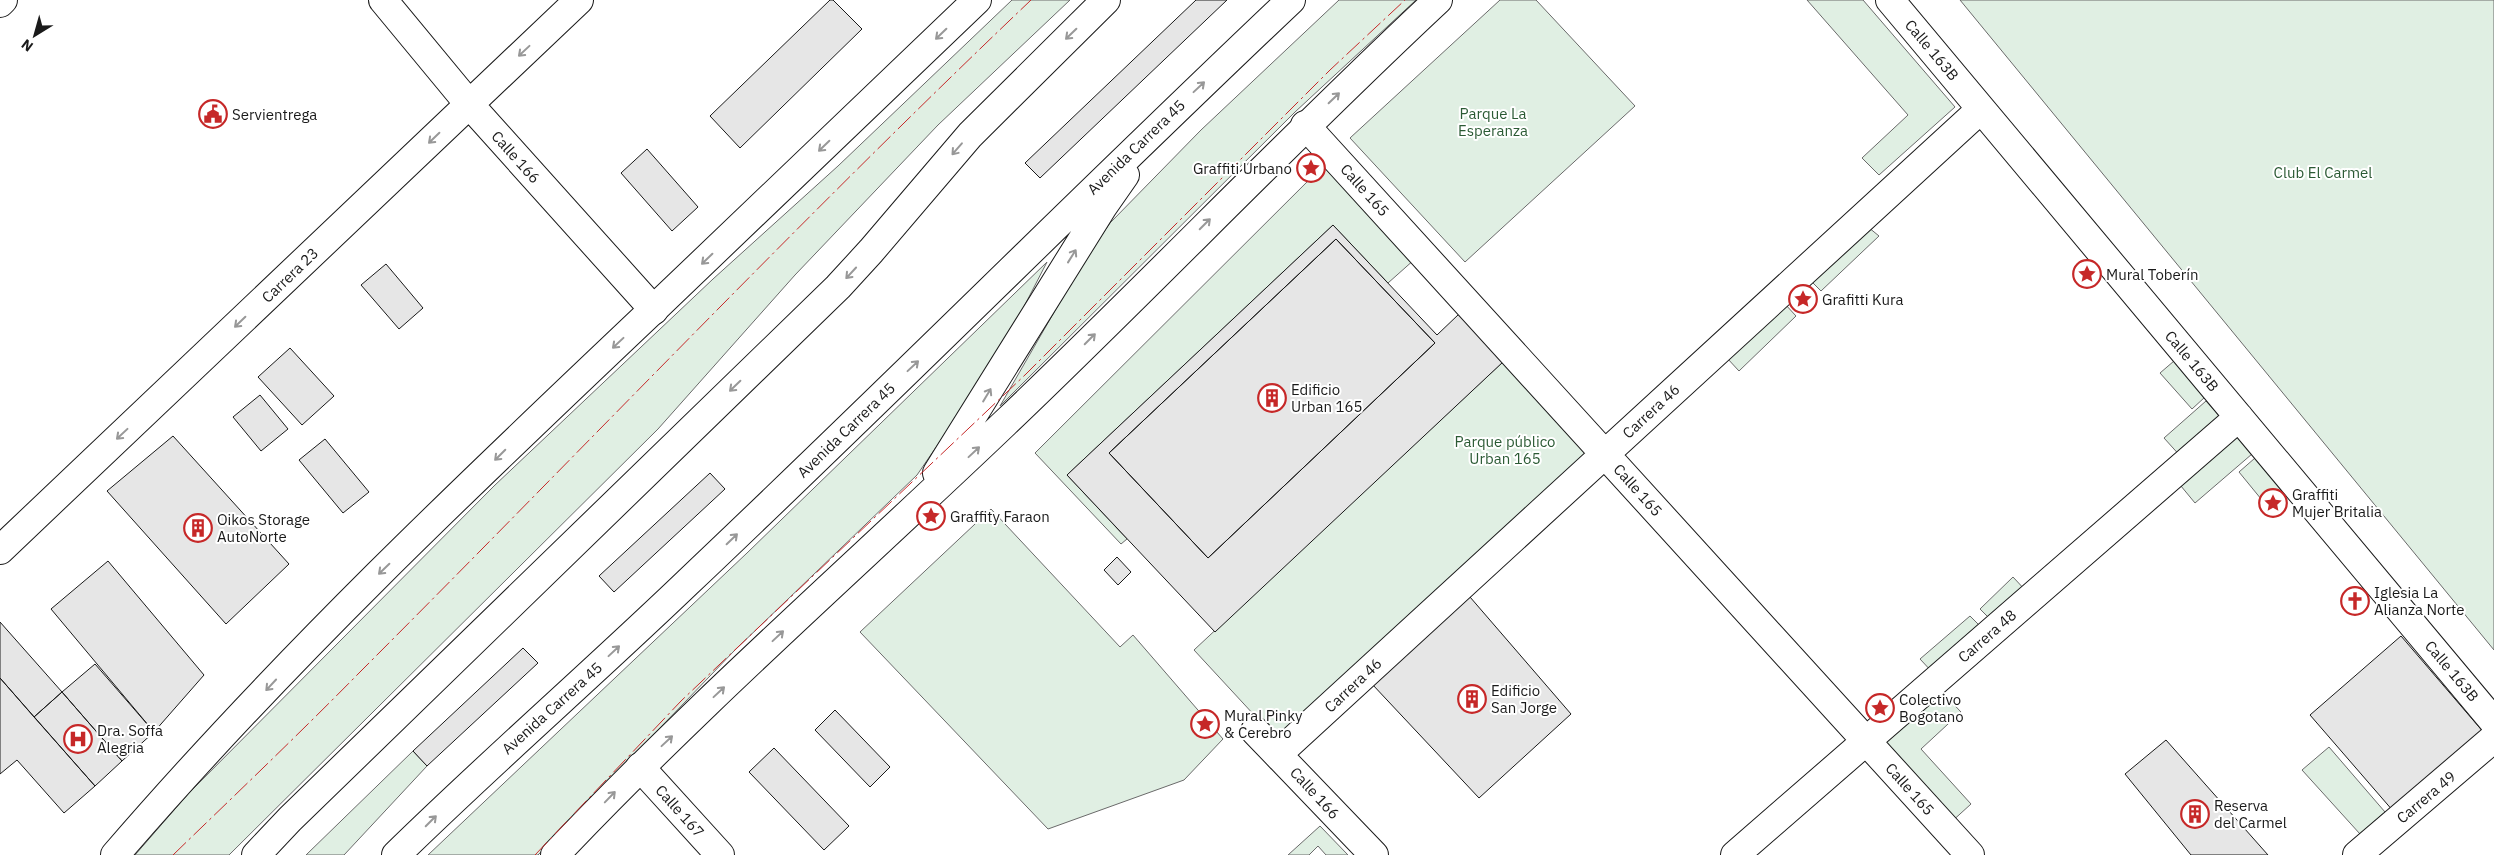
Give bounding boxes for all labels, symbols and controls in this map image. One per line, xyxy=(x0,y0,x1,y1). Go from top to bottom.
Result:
north arrow xyxy=(10,10,60,60)
street label: Calle 163B xyxy=(1901,16,1963,84)
one-way arrow xyxy=(935,28,948,40)
one-way arrow xyxy=(1065,28,1078,40)
text: N xyxy=(18,35,37,56)
one-way arrow xyxy=(517,45,530,57)
one-way arrow xyxy=(1193,81,1205,93)
one-way arrow xyxy=(1327,92,1340,104)
street label: Avenida Carrera 45 xyxy=(1083,95,1189,199)
public building icon: Servientrega xyxy=(198,99,228,129)
park label: Parque La Esperanza xyxy=(1458,104,1528,140)
place label: Servientrega xyxy=(232,105,317,124)
street label: Calle 166 xyxy=(487,127,545,187)
one-way arrow xyxy=(428,131,440,143)
one-way arrow xyxy=(818,140,830,152)
one-way arrow xyxy=(951,143,963,156)
place icon: Graffiti Urbano xyxy=(1296,153,1326,183)
place label: Graffiti Urbano xyxy=(1193,159,1292,178)
street label: Calle 165 xyxy=(1336,160,1394,220)
park label: Club El Carmel xyxy=(2274,163,2372,182)
one-way arrow xyxy=(1199,218,1212,230)
street label: Carrera 23 xyxy=(258,243,322,307)
one-way arrow xyxy=(1067,250,1077,264)
one-way arrow xyxy=(701,253,713,265)
place icon: Mural Toberín xyxy=(2072,259,2102,289)
place label: Mural Toberín xyxy=(2106,265,2199,284)
one-way arrow xyxy=(845,266,857,279)
place icon: Grafitti Kura xyxy=(1788,284,1818,314)
place label: Grafitti Kura xyxy=(1822,290,1903,309)
one-way arrow xyxy=(234,316,247,328)
street label: Calle 163B xyxy=(2161,327,2223,395)
one-way arrow xyxy=(1084,333,1096,345)
one-way arrow xyxy=(612,337,624,349)
one-way arrow xyxy=(907,360,919,372)
street label: Avenida Carrera 45 xyxy=(793,378,899,482)
one-way arrow xyxy=(730,380,742,392)
place label: Edificio Urban 165 xyxy=(1291,380,1362,416)
street label: Carrera 46 xyxy=(1618,380,1684,442)
building icon: Edificio Urban 165 xyxy=(1257,383,1287,413)
one-way arrow xyxy=(982,389,992,403)
one-way arrow xyxy=(116,428,129,440)
park label: Parque público Urban 165 xyxy=(1455,432,1555,468)
one-way arrow xyxy=(967,446,980,458)
one-way arrow xyxy=(494,448,506,461)
street label: Calle 165 xyxy=(1609,460,1667,520)
place label: Graffiti Mujer Britalia xyxy=(2292,485,2382,521)
place icon: Graffiti Mujer Britalia xyxy=(2258,488,2288,518)
place icon: Graffity Faraon xyxy=(916,501,946,531)
place label: Graffity Faraon xyxy=(950,507,1050,526)
place label: Oikos Storage AutoNorte xyxy=(217,510,310,546)
building icon: Oikos Storage AutoNorte xyxy=(183,513,213,543)
one-way arrow xyxy=(726,533,739,545)
one-way arrow xyxy=(378,563,391,575)
place label: Iglesia La Alianza Norte xyxy=(2374,583,2465,619)
church icon: Iglesia La Alianza Norte xyxy=(2340,586,2370,616)
street label: Carrera 48 xyxy=(1954,605,2020,667)
one-way arrow xyxy=(772,630,785,642)
street label: Calle 163B xyxy=(2421,637,2483,705)
one-way arrow xyxy=(608,645,621,657)
street label: Carrera 46 xyxy=(1320,654,1386,716)
street label: Avenida Carrera 45 xyxy=(498,658,606,758)
one-way arrow xyxy=(265,679,277,691)
place label: Edificio San Jorge xyxy=(1491,681,1557,717)
building icon: Edificio San Jorge xyxy=(1457,684,1487,714)
one-way arrow xyxy=(713,686,725,698)
place label: Colectivo Bogotano xyxy=(1899,690,1964,726)
place icon: Colectivo Bogotano xyxy=(1865,693,1895,723)
place label: Mural Pinky & Cerebro xyxy=(1224,706,1303,742)
place icon: Mural Pinky & Cerebro xyxy=(1190,709,1220,739)
place label: Dra. Soffa Alegria xyxy=(97,721,163,757)
hospital icon: Dra. Soffa Alegria xyxy=(63,724,93,754)
one-way arrow xyxy=(661,735,674,747)
street label: Calle 165 xyxy=(1881,759,1939,819)
street label: Calle 166 xyxy=(1286,763,1344,823)
street label: Carrera 49 xyxy=(2393,767,2459,827)
street label: Calle 167 xyxy=(651,781,709,841)
one-way arrow xyxy=(604,791,616,803)
place label: Reserva del Carmel xyxy=(2214,796,2287,832)
building icon: Reserva del Carmel xyxy=(2180,799,2210,829)
one-way arrow xyxy=(425,815,437,827)

